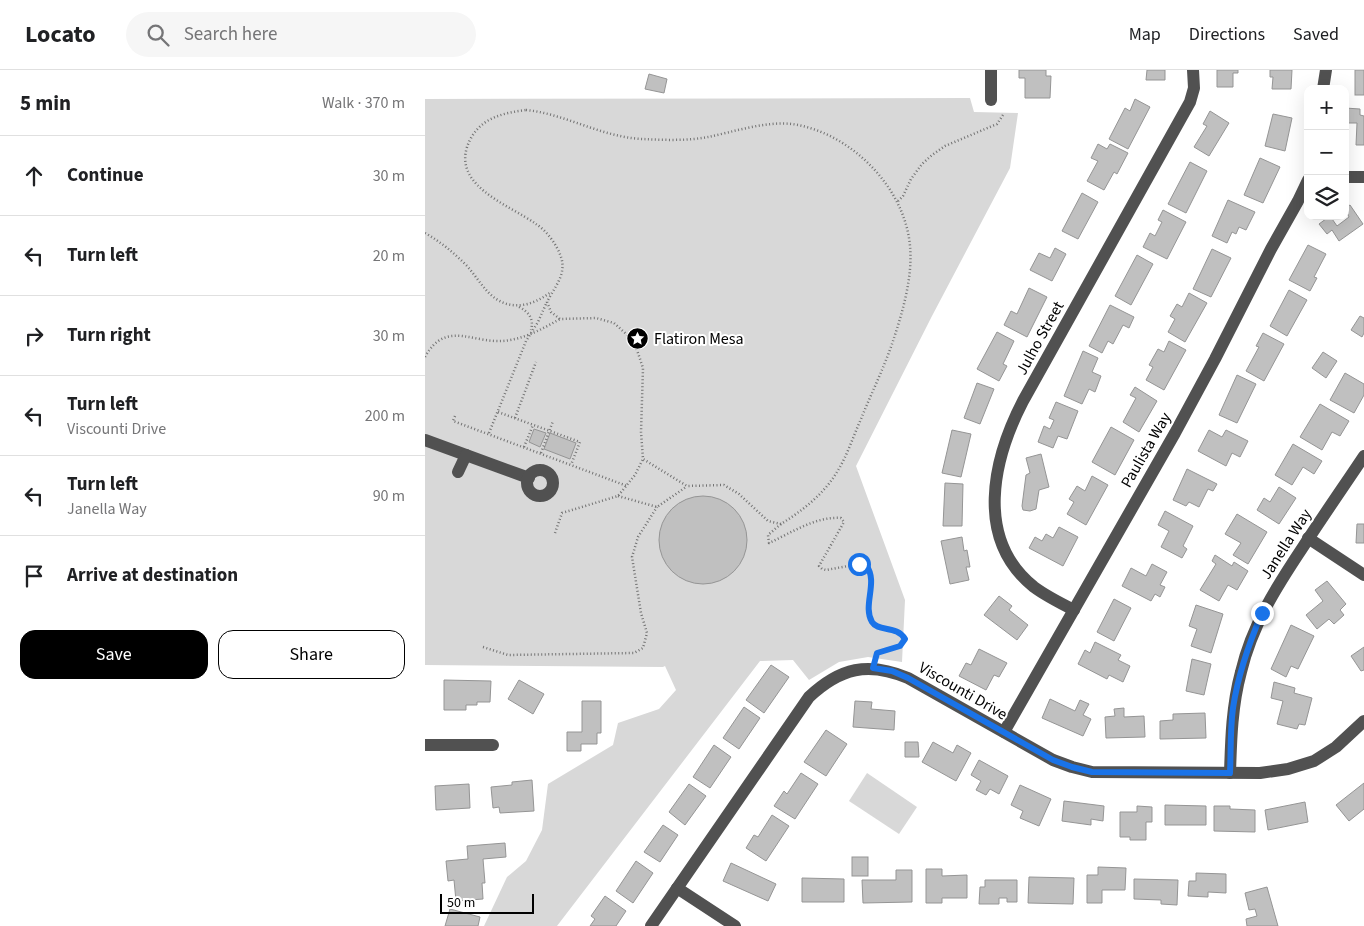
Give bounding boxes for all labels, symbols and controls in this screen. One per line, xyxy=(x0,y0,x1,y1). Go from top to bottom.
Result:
search box xyxy=(126,12,476,57)
text: Locato xyxy=(25,17,96,52)
icon: search xyxy=(144,21,172,49)
text: Search here xyxy=(184,21,277,48)
text: Map xyxy=(1129,22,1161,47)
text: Directions xyxy=(1189,22,1265,47)
text: Saved xyxy=(1293,22,1339,47)
map controls xyxy=(1304,85,1349,220)
button: + xyxy=(1304,85,1349,130)
text: 5 min xyxy=(20,88,71,118)
text: Walk · 370 m xyxy=(322,92,405,114)
button: − xyxy=(1304,130,1349,175)
icon: ahead xyxy=(20,162,48,190)
text: Continue xyxy=(67,162,144,189)
text: 30 m xyxy=(373,165,405,187)
button: layers xyxy=(1304,175,1349,220)
icon: left xyxy=(20,242,48,270)
text: Turn left xyxy=(67,242,138,269)
text: 20 m xyxy=(373,245,405,267)
street label: Julho Street xyxy=(1011,297,1070,379)
icon: right xyxy=(20,322,48,350)
text: Turn right xyxy=(67,322,151,349)
text: 30 m xyxy=(373,325,405,347)
place icon: Flatiron Mesa xyxy=(626,327,650,351)
place label: Flatiron Mesa xyxy=(654,328,744,350)
text: Turn left xyxy=(67,391,138,418)
icon: left xyxy=(20,402,48,430)
text: 200 m xyxy=(365,405,405,427)
street label: Paulista Way xyxy=(1116,408,1177,492)
text: Viscounti Drive xyxy=(67,418,166,440)
text: Turn left xyxy=(67,471,138,498)
icon: left xyxy=(20,482,48,510)
text: 90 m xyxy=(373,485,405,507)
text: Janella Way xyxy=(67,498,147,520)
street label: Janella Way xyxy=(1255,504,1317,583)
route start xyxy=(848,553,871,576)
icon: arrive xyxy=(20,562,48,590)
text: Arrive at destination xyxy=(67,562,238,589)
route end xyxy=(1251,602,1274,625)
button: Save xyxy=(20,630,208,679)
button: Share xyxy=(218,630,405,679)
street label: Viscounti Drive xyxy=(915,657,1012,725)
scale bar xyxy=(440,891,534,914)
text: 50 m xyxy=(447,893,475,913)

